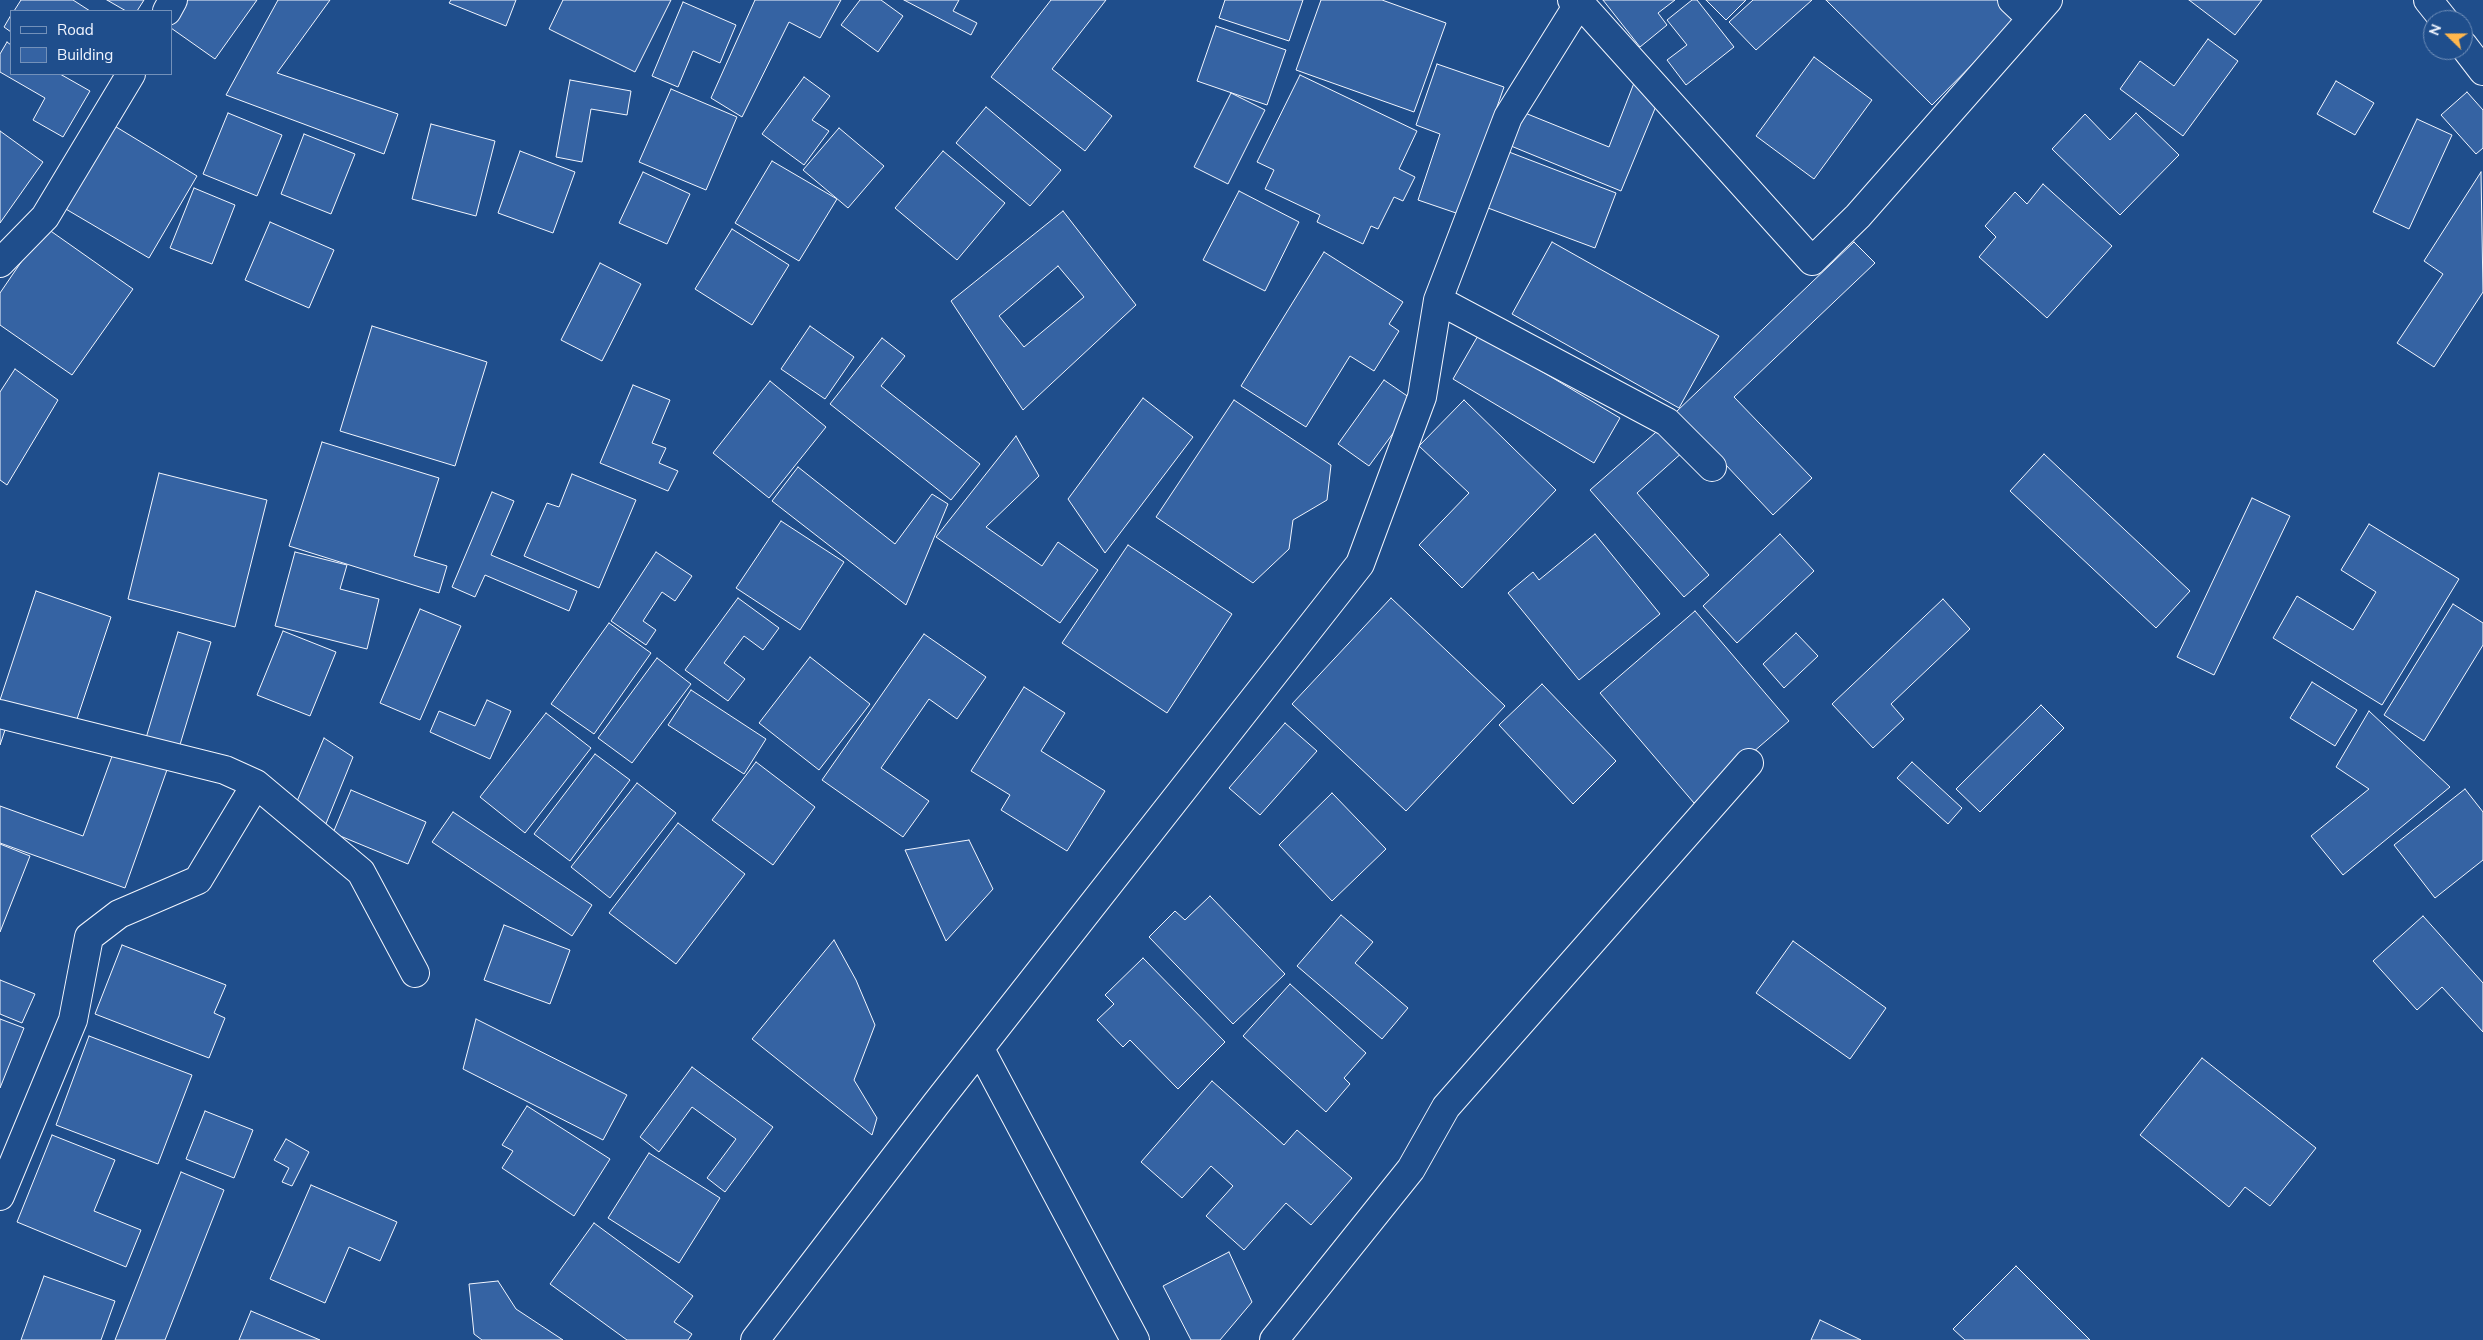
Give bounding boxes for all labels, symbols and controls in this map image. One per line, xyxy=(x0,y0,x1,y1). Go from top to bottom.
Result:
legend xyxy=(10,10,172,75)
north arrow xyxy=(2423,10,2473,60)
text: Road xyxy=(57,20,94,39)
text: N xyxy=(2425,21,2445,38)
text: Building xyxy=(57,45,113,64)

